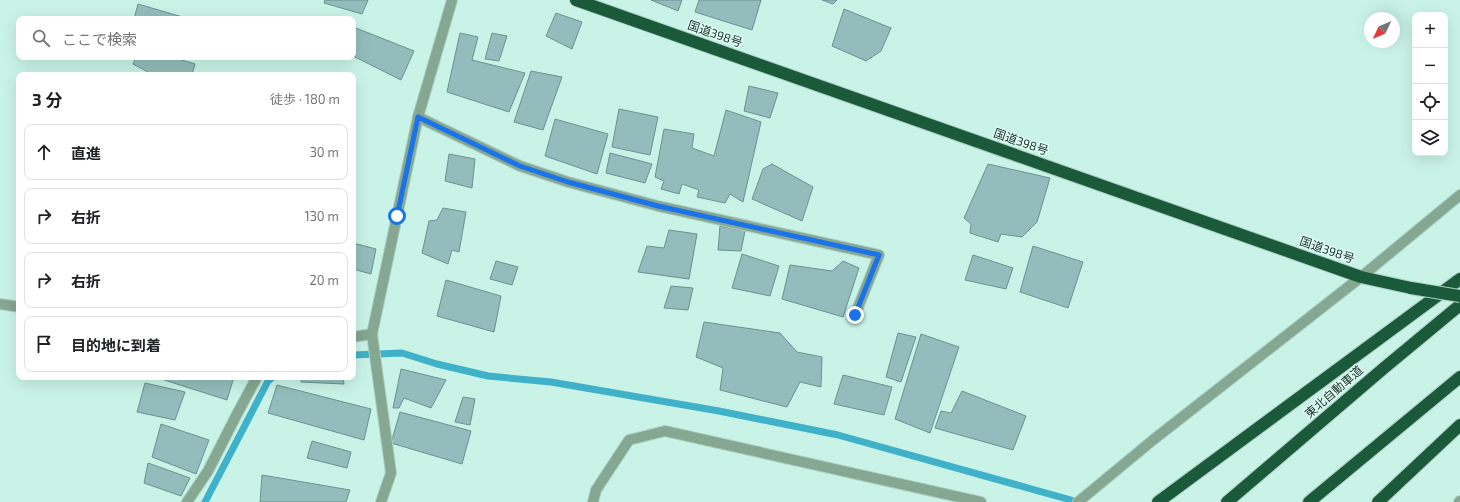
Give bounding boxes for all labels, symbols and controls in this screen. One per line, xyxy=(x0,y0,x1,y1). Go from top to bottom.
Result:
north arrow xyxy=(1364,12,1400,48)
map controls xyxy=(1412,12,1448,156)
button: + xyxy=(1412,12,1448,48)
search box xyxy=(16,16,356,60)
street label: 国道398号 xyxy=(686,17,744,49)
icon: search xyxy=(30,27,52,49)
text: ここで検索 xyxy=(62,30,137,48)
button: − xyxy=(1412,48,1448,84)
button: locate xyxy=(1412,84,1448,120)
text: 3 分 xyxy=(32,89,62,109)
text: 徒歩 · 180 m xyxy=(270,91,340,107)
button: layers xyxy=(1412,120,1448,156)
street label: 国道398号 xyxy=(992,125,1050,157)
icon: ahead xyxy=(33,141,55,163)
text: 直進 xyxy=(71,144,101,162)
text: 30 m xyxy=(310,144,339,160)
icon: right xyxy=(33,205,55,227)
route start xyxy=(388,207,406,225)
text: 右折 xyxy=(71,208,101,226)
text: 130 m xyxy=(304,208,339,224)
street label: 国道398号 xyxy=(1298,233,1356,265)
icon: right xyxy=(33,269,55,291)
text: 右折 xyxy=(71,272,101,290)
text: 20 m xyxy=(310,272,339,288)
route end xyxy=(846,306,864,324)
icon: arrive xyxy=(33,333,55,355)
text: 目的地に到着 xyxy=(71,336,161,354)
street label: 東北自動車道 xyxy=(1302,362,1365,420)

